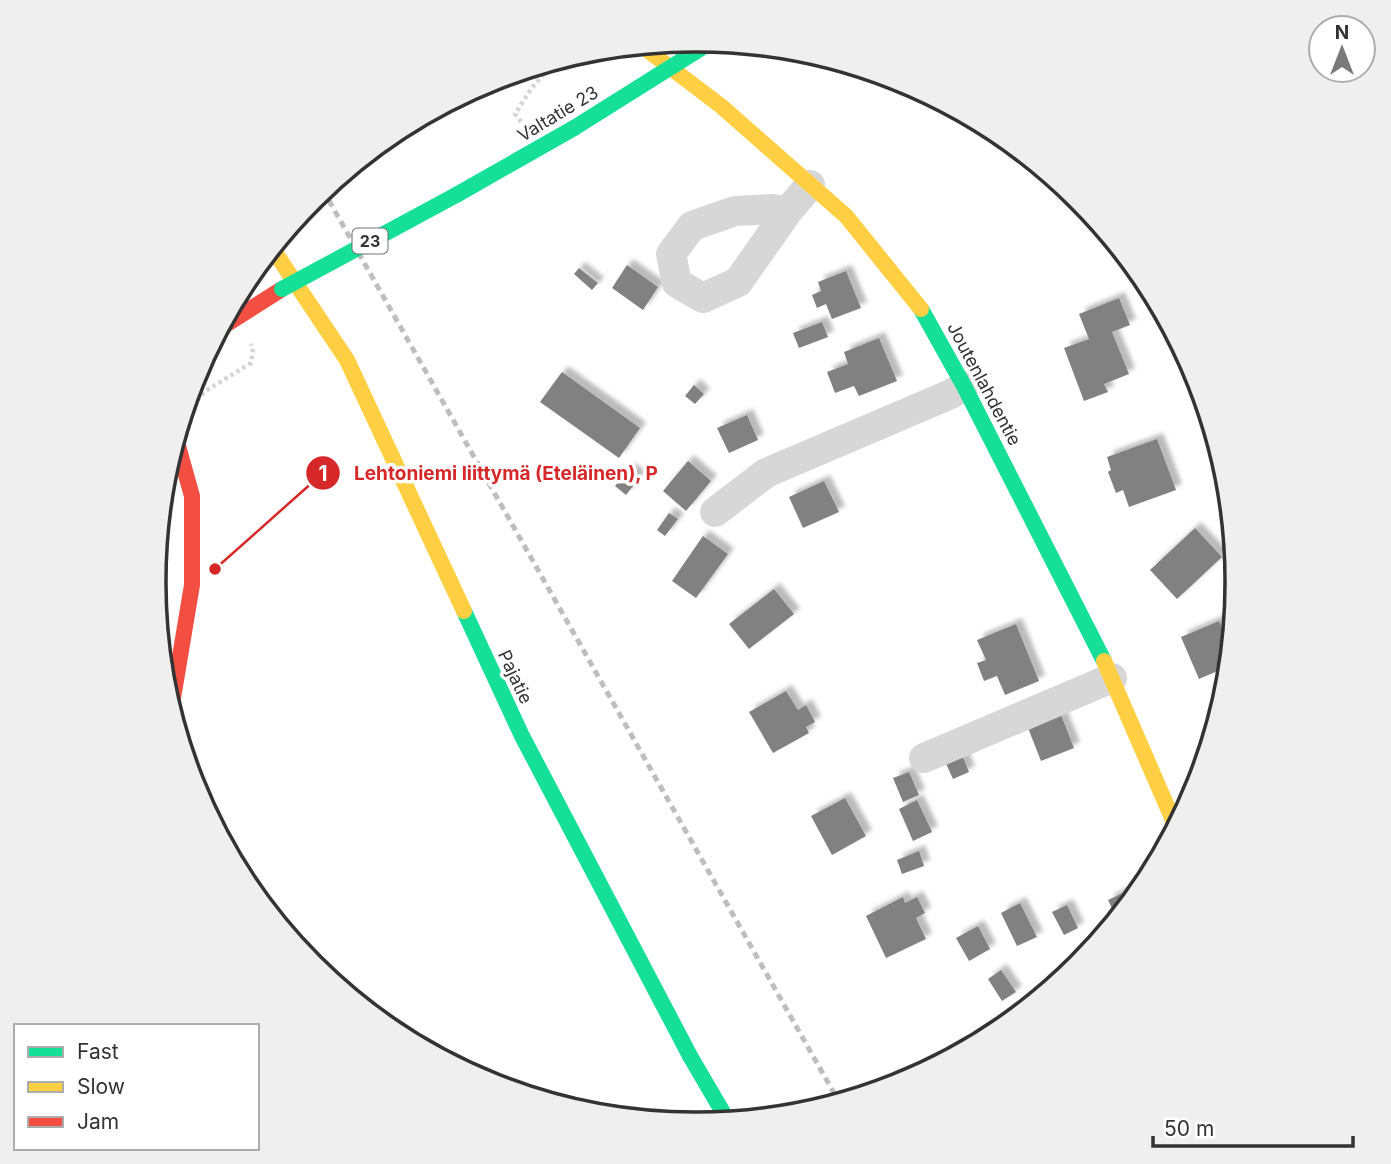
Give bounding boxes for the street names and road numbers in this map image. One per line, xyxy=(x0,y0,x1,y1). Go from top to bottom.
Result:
street label: Valtatie 23 xyxy=(514,81,602,146)
road number: 23 xyxy=(352,229,388,254)
street label: Joutenlahdentie xyxy=(943,319,1026,449)
street label: Pajatie xyxy=(494,647,537,707)

